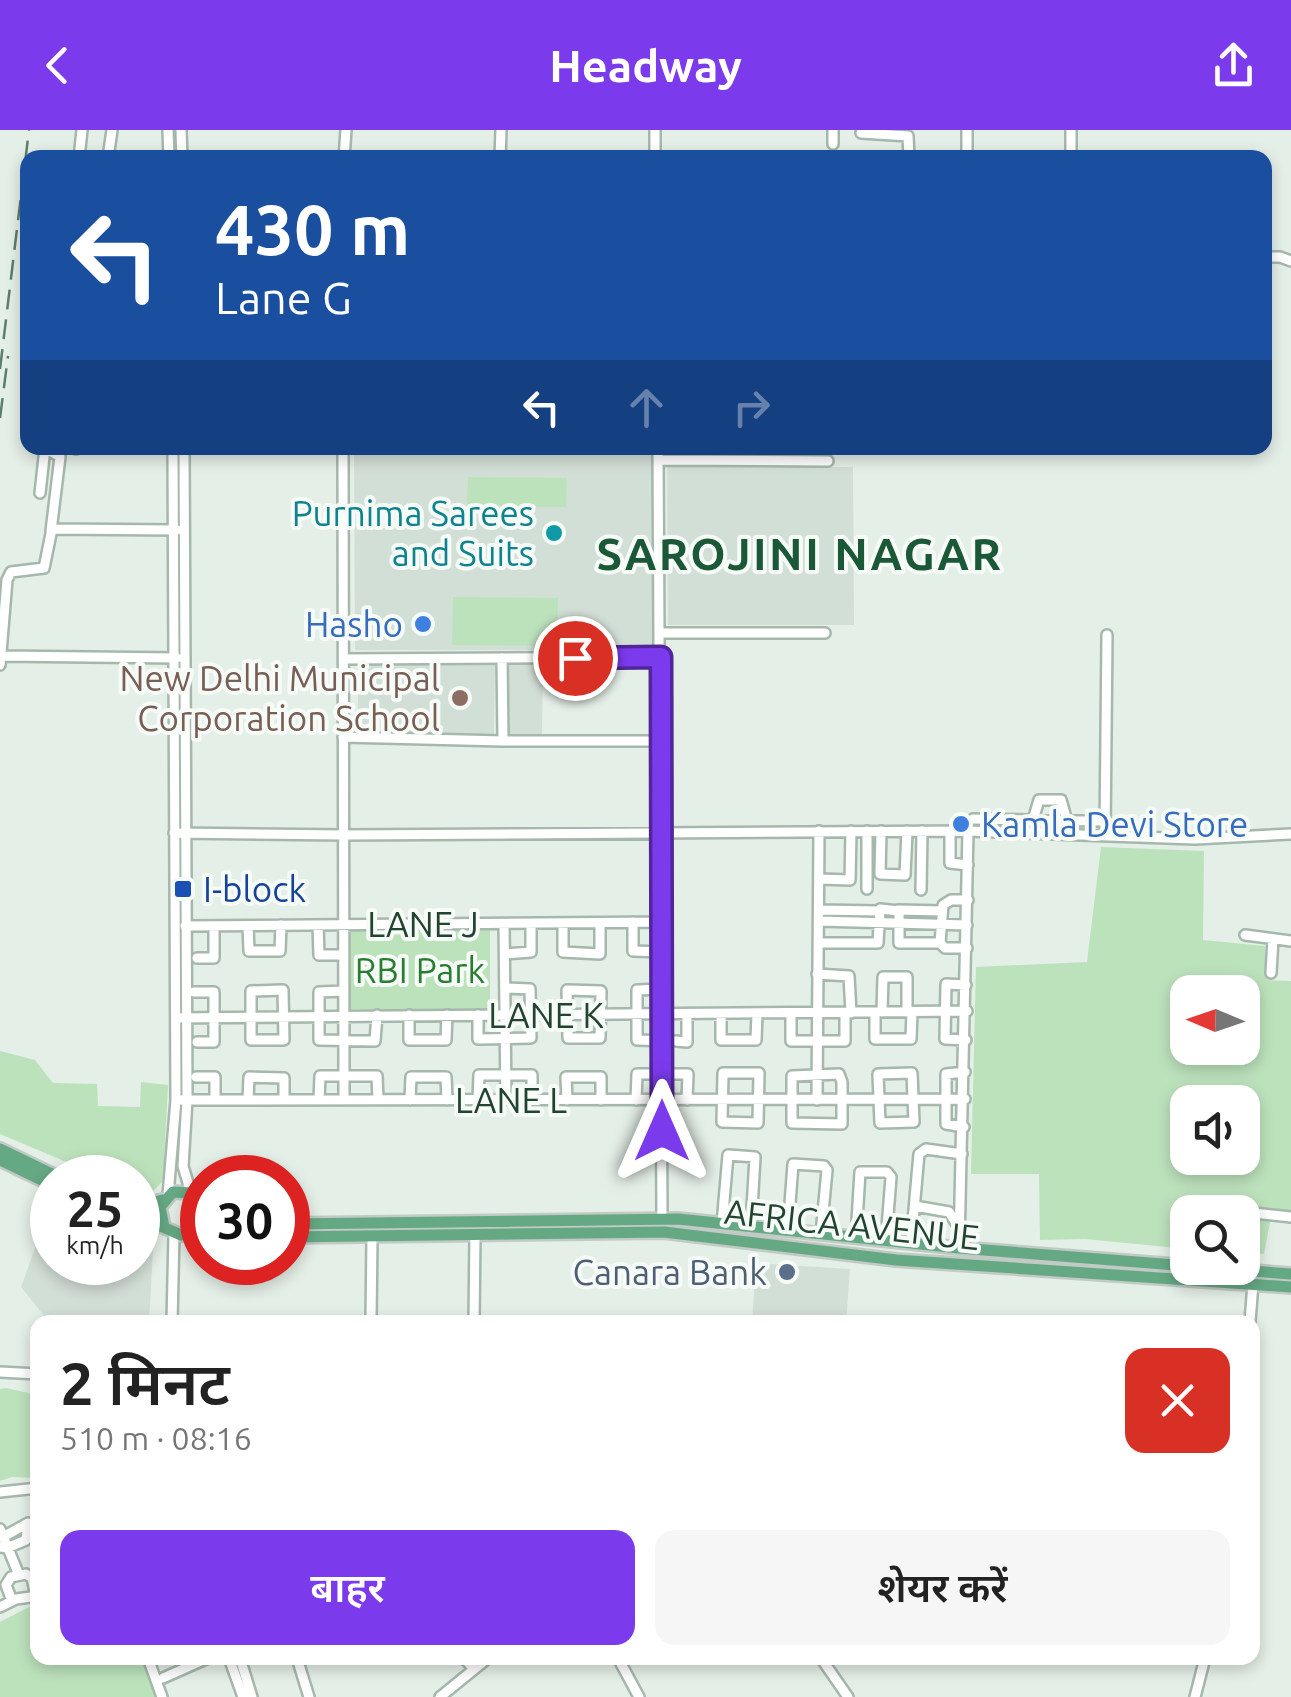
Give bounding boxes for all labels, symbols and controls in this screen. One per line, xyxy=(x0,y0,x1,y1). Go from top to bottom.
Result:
icon: back xyxy=(30,38,85,93)
icon: share xyxy=(1206,38,1261,93)
text: Headway xyxy=(549,40,742,91)
icon: left xyxy=(50,190,180,320)
text: 430 m xyxy=(215,190,410,268)
text: Lane G xyxy=(215,272,352,323)
icon: left xyxy=(514,380,569,435)
icon: ahead xyxy=(619,380,674,435)
icon: right xyxy=(724,380,779,435)
place label: Purnima Sarees and Suits xyxy=(292,493,534,573)
marker: Purnima Sarees and Suits xyxy=(543,522,565,544)
district label: SAROJINI NAGAR xyxy=(597,528,1003,579)
place label: Hasho xyxy=(305,604,403,644)
marker: Hasho xyxy=(412,613,434,635)
pin xyxy=(533,616,618,701)
icon: arrive xyxy=(548,631,603,686)
place label: New Delhi Municipal Corporation School xyxy=(120,658,440,738)
marker: New Delhi Municipal Corporation School xyxy=(449,687,471,709)
place label: Kamla Devi Store xyxy=(981,804,1248,844)
marker: Kamla Devi Store xyxy=(950,813,972,835)
place label: I-block xyxy=(203,869,306,909)
marker: I-block xyxy=(172,878,194,900)
street label: LANE J xyxy=(367,904,479,944)
park label: RBI Park xyxy=(355,950,486,990)
north arrow xyxy=(1170,975,1260,1065)
map controls xyxy=(1170,975,1260,1285)
street label: LANE K xyxy=(488,995,604,1035)
position arrow xyxy=(610,1079,714,1183)
street label: LANE L xyxy=(455,1080,567,1120)
button: sound xyxy=(1170,1085,1260,1175)
speed limit sign: 30 xyxy=(180,1155,310,1285)
text: 25 xyxy=(67,1180,123,1236)
street label: AFRICA AVENUE xyxy=(722,1191,982,1257)
button: search xyxy=(1170,1195,1260,1285)
text: km/h xyxy=(66,1231,124,1259)
place label: Canara Bank xyxy=(572,1252,767,1292)
marker: Canara Bank xyxy=(776,1261,798,1283)
button: close xyxy=(1125,1348,1230,1453)
text: 2 मिनट xyxy=(60,1349,230,1416)
text: 510 m · 08:16 xyxy=(60,1420,252,1456)
button: बाहर xyxy=(60,1530,635,1645)
button: शेयर करें xyxy=(655,1530,1230,1645)

